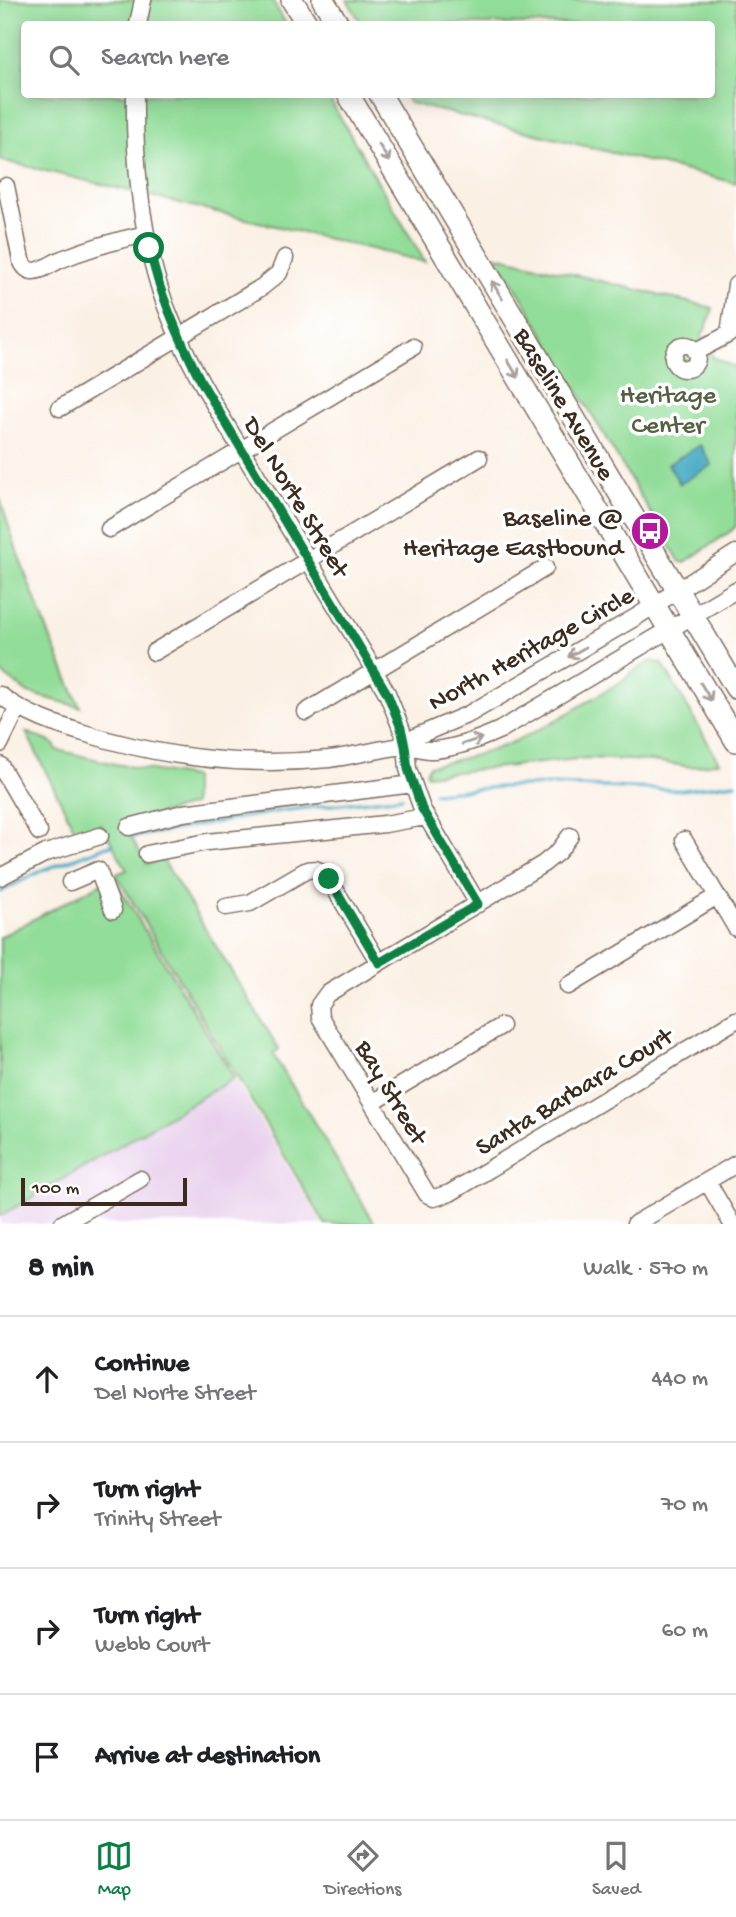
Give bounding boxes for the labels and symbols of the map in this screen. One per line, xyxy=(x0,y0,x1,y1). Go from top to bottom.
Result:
one-way arrow xyxy=(377,143,391,163)
route start xyxy=(133,232,164,263)
one-way arrow xyxy=(489,280,503,300)
street label: Baseline Avenue xyxy=(504,323,620,488)
one-way arrow xyxy=(506,359,520,379)
park label: Heritage Center xyxy=(620,382,717,443)
street label: Del Norte Street xyxy=(233,411,355,586)
place label: Baseline @ Heritage Eastbound xyxy=(403,505,625,566)
bus stop icon: Baseline @ Heritage Eastbound xyxy=(629,510,671,552)
street label: North Heritage Circle xyxy=(424,581,641,720)
one-way arrow xyxy=(568,645,588,659)
one-way arrow xyxy=(700,681,714,701)
one-way arrow xyxy=(461,733,483,746)
route end xyxy=(313,863,344,894)
street label: Santa Barbara Court xyxy=(471,1022,682,1165)
street label: Bay Street xyxy=(345,1035,434,1153)
scale bar xyxy=(21,1175,187,1207)

